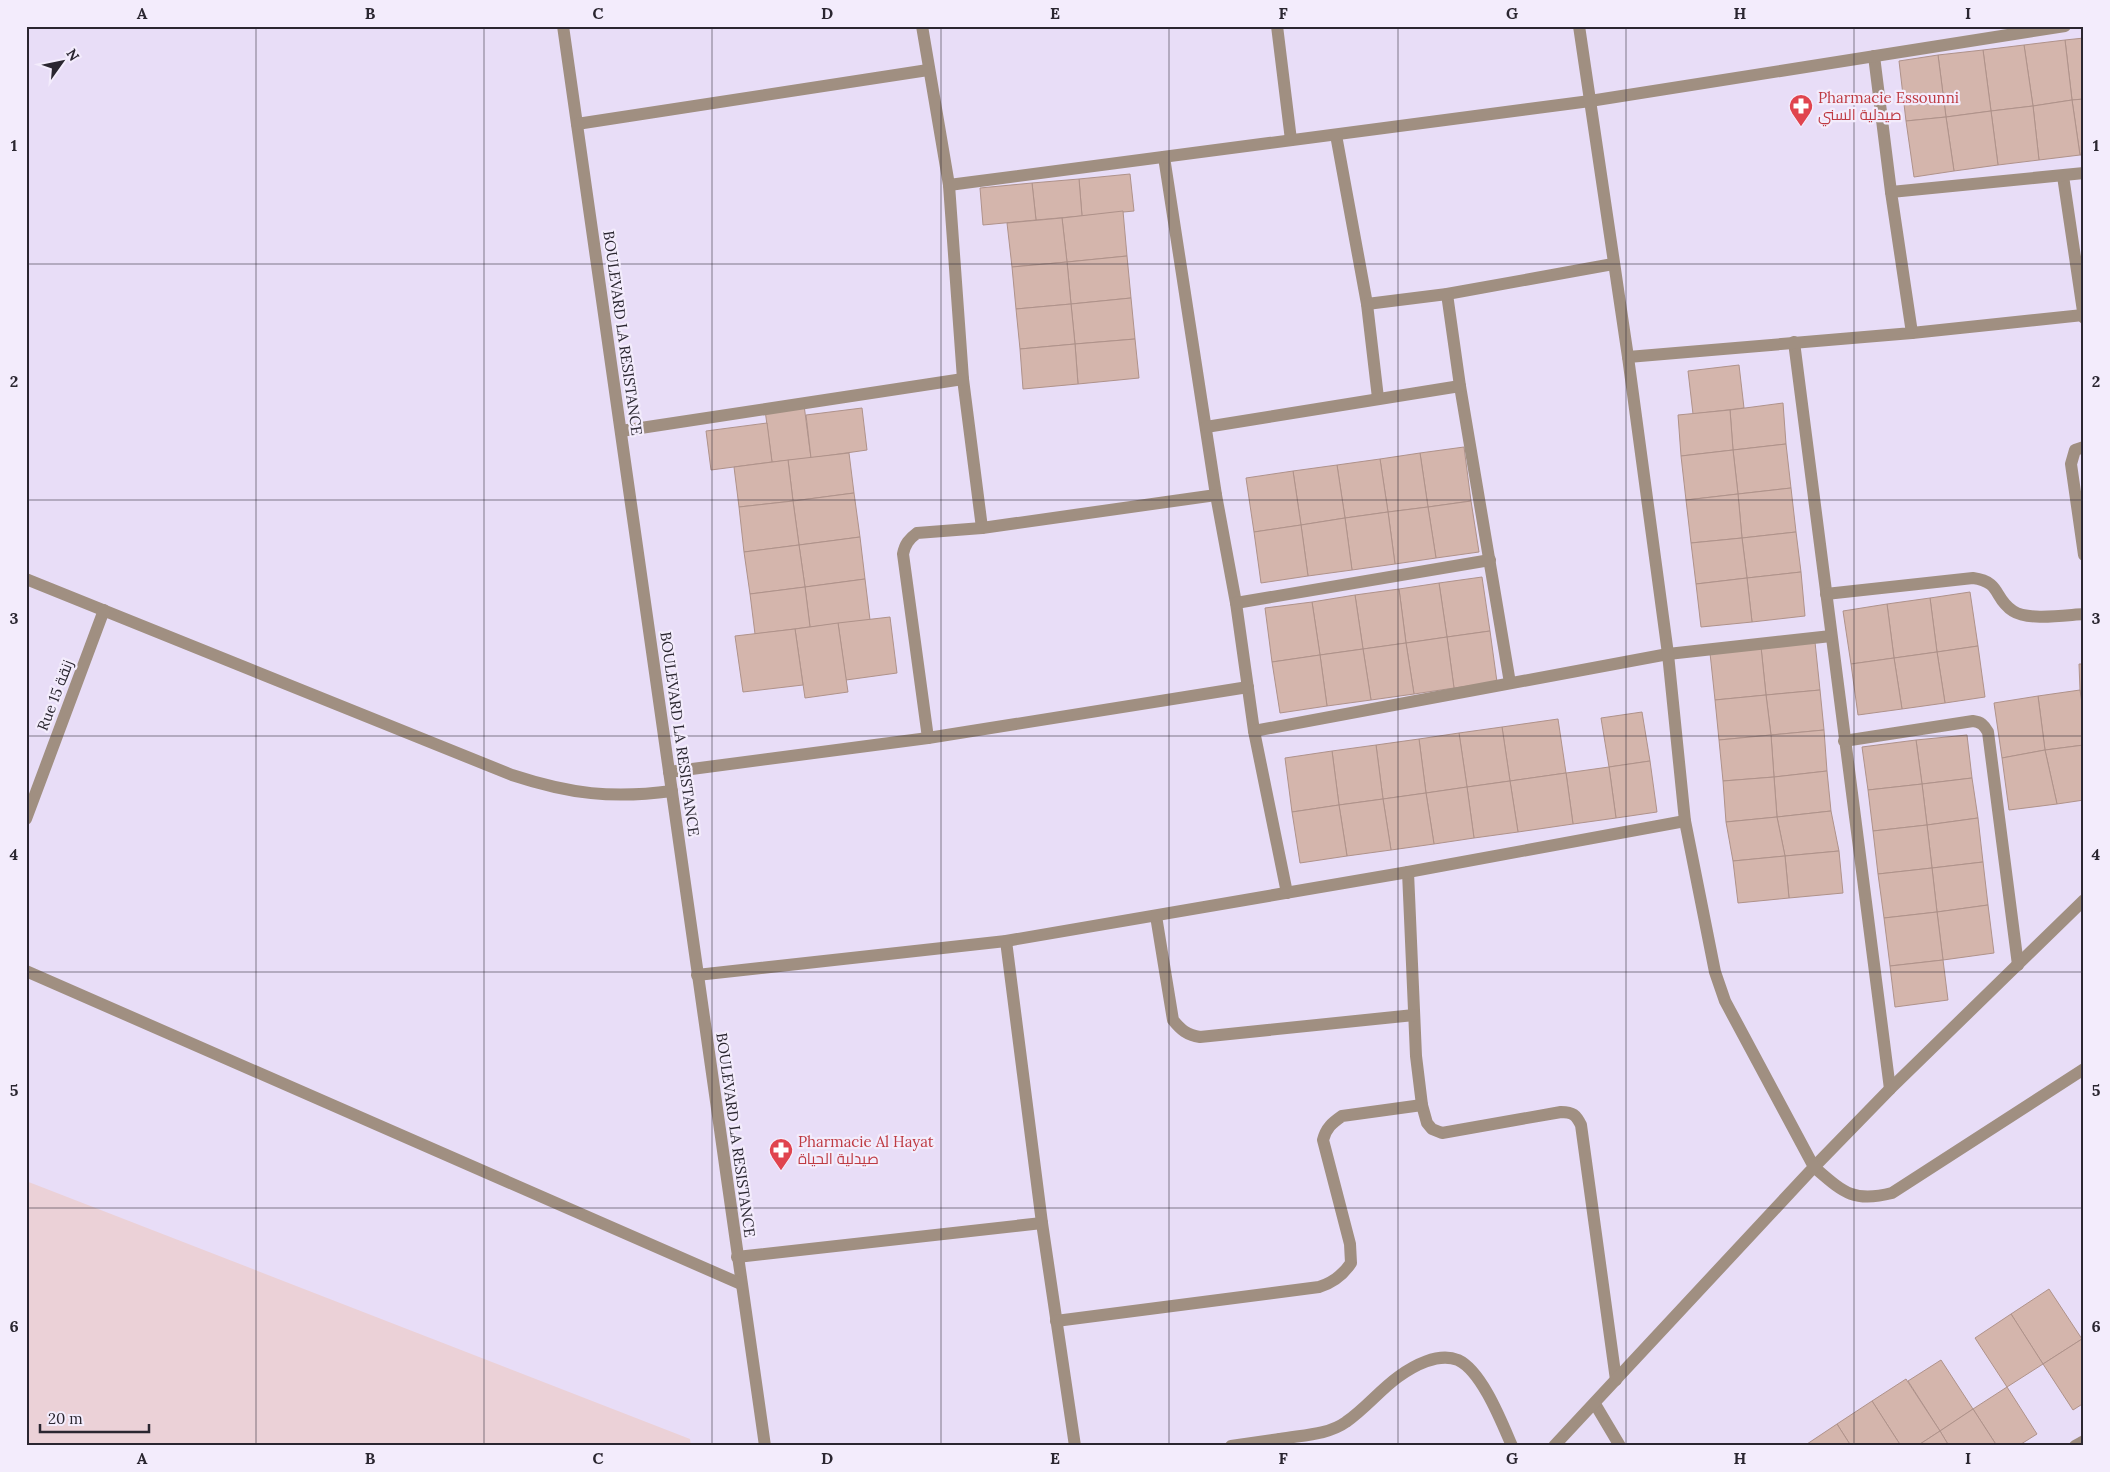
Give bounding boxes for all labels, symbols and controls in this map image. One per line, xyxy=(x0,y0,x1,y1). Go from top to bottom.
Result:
text: A xyxy=(137,3,148,23)
text: B xyxy=(365,3,376,23)
text: C xyxy=(592,3,604,23)
text: D xyxy=(821,3,833,23)
text: E xyxy=(1050,3,1060,23)
text: F xyxy=(1278,3,1288,23)
text: G xyxy=(1506,3,1518,23)
text: H xyxy=(1734,3,1747,23)
text: I xyxy=(1965,3,1971,23)
north arrow xyxy=(38,38,88,88)
text: N xyxy=(62,45,83,65)
place label: Pharmacie Essounni صيدلية السني xyxy=(1818,88,1959,127)
pharmacy icon: Pharmacie Essounni صيدلية السني xyxy=(1788,93,1814,127)
text: 1 xyxy=(11,135,17,155)
text: 1 xyxy=(2093,135,2099,155)
street label: BOULEVARD LA RESISTANCE xyxy=(599,230,647,436)
text: 2 xyxy=(10,371,18,391)
text: 2 xyxy=(2092,371,2100,391)
text: 3 xyxy=(10,608,19,628)
text: 3 xyxy=(2092,608,2101,628)
street label: BOULEVARD LA RESISTANCE xyxy=(656,631,704,837)
street label: Rue 15 زنقة xyxy=(33,657,77,733)
text: 4 xyxy=(10,844,19,864)
text: 4 xyxy=(2092,844,2101,864)
street label: BOULEVARD LA RESISTANCE xyxy=(712,1032,760,1238)
text: 5 xyxy=(10,1080,19,1100)
text: 5 xyxy=(2092,1080,2101,1100)
place label: Pharmacie Al Hayat صيدلية الحياة xyxy=(798,1132,934,1168)
pharmacy icon: Pharmacie Al Hayat صيدلية الحياة xyxy=(768,1137,794,1171)
text: 6 xyxy=(9,1316,19,1336)
text: 6 xyxy=(2091,1316,2101,1336)
scale bar xyxy=(40,1402,149,1434)
text: 20 m xyxy=(48,1409,83,1428)
text: A xyxy=(137,1448,148,1468)
text: B xyxy=(365,1448,376,1468)
text: C xyxy=(592,1448,604,1468)
text: D xyxy=(821,1448,833,1468)
text: E xyxy=(1050,1448,1060,1468)
text: F xyxy=(1278,1448,1288,1468)
text: G xyxy=(1506,1448,1518,1468)
text: H xyxy=(1734,1448,1747,1468)
text: I xyxy=(1965,1448,1971,1468)

